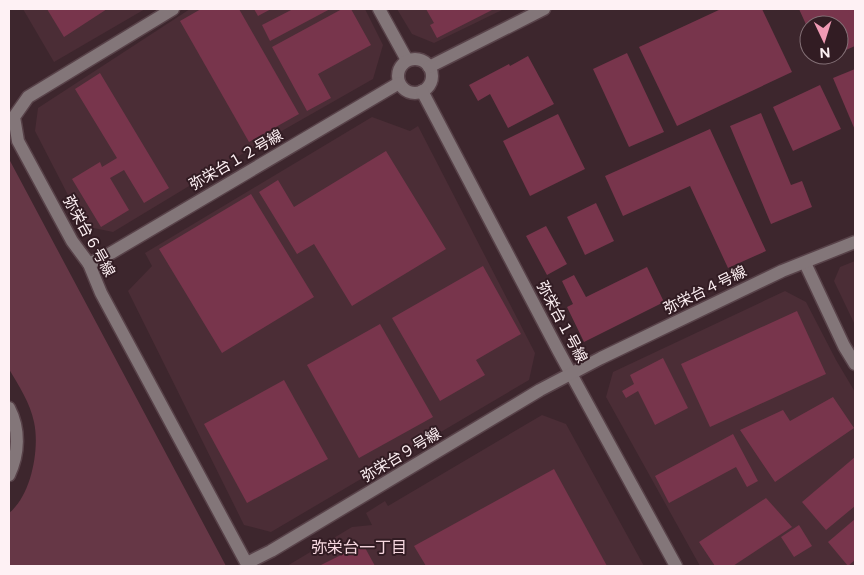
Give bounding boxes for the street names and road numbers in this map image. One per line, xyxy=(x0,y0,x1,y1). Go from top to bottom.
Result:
street label: 弥栄台１２号線 xyxy=(186,126,286,194)
street label: 弥栄台６号線 xyxy=(59,192,119,280)
street label: 弥栄台４号線 xyxy=(661,262,749,318)
street label: 弥栄台１号線 xyxy=(533,278,591,366)
street label: 弥栄台９号線 xyxy=(358,424,444,486)

